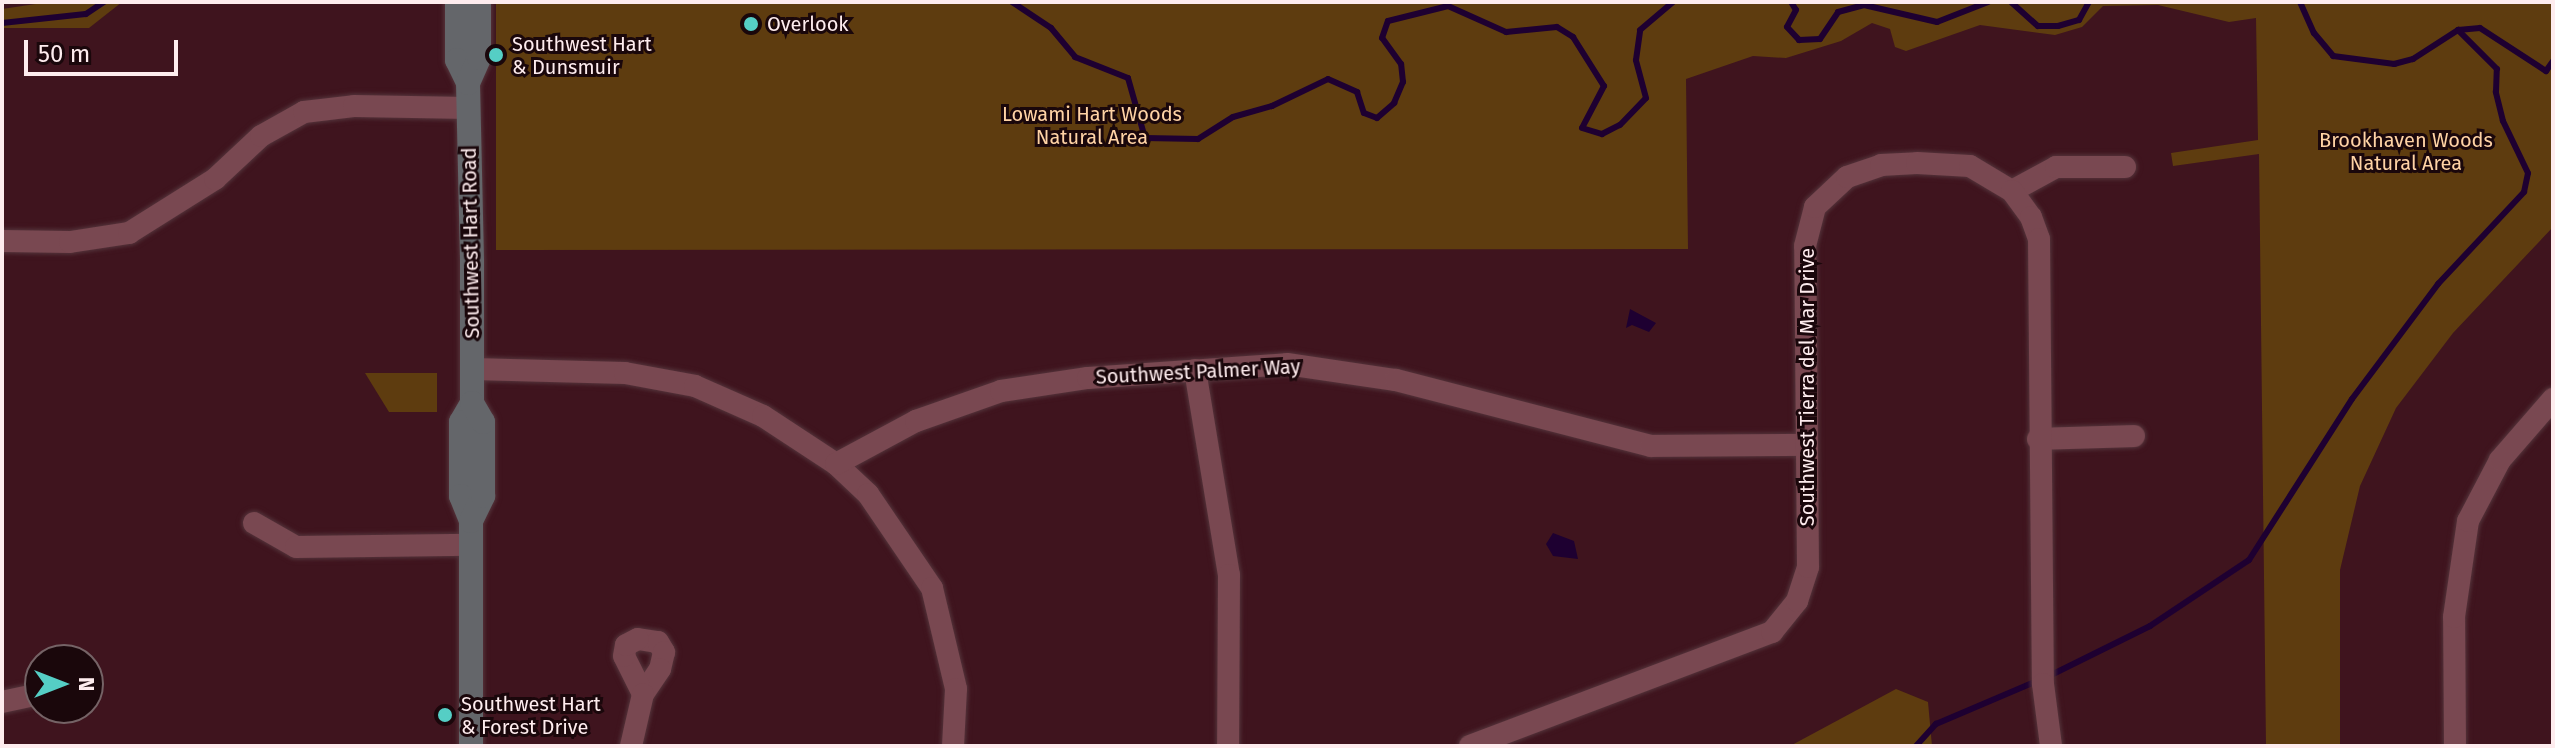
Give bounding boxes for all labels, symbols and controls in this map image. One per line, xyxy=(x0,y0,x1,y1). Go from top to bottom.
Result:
place label: Overlook xyxy=(767,12,849,36)
marker: Overlook xyxy=(742,15,760,33)
scale bar xyxy=(28,24,182,74)
place label: Southwest Hart & Dunsmuir xyxy=(512,32,652,79)
text: 50 m xyxy=(38,40,90,68)
marker: Southwest Hart & Dunsmuir xyxy=(487,46,505,64)
park label: Lowami Hart Woods Natural Area xyxy=(1002,103,1182,150)
park label: Brookhaven Woods Natural Area xyxy=(2319,129,2493,176)
street label: Southwest Hart Road xyxy=(457,147,485,339)
street label: Southwest Tierra del Mar Drive xyxy=(1795,248,1819,526)
street label: Southwest Palmer Way xyxy=(1095,355,1301,389)
north arrow xyxy=(24,644,104,724)
text: N xyxy=(73,677,100,691)
place label: Southwest Hart & Forest Drive xyxy=(461,692,601,739)
marker: Southwest Hart & Forest Drive xyxy=(436,706,454,724)

